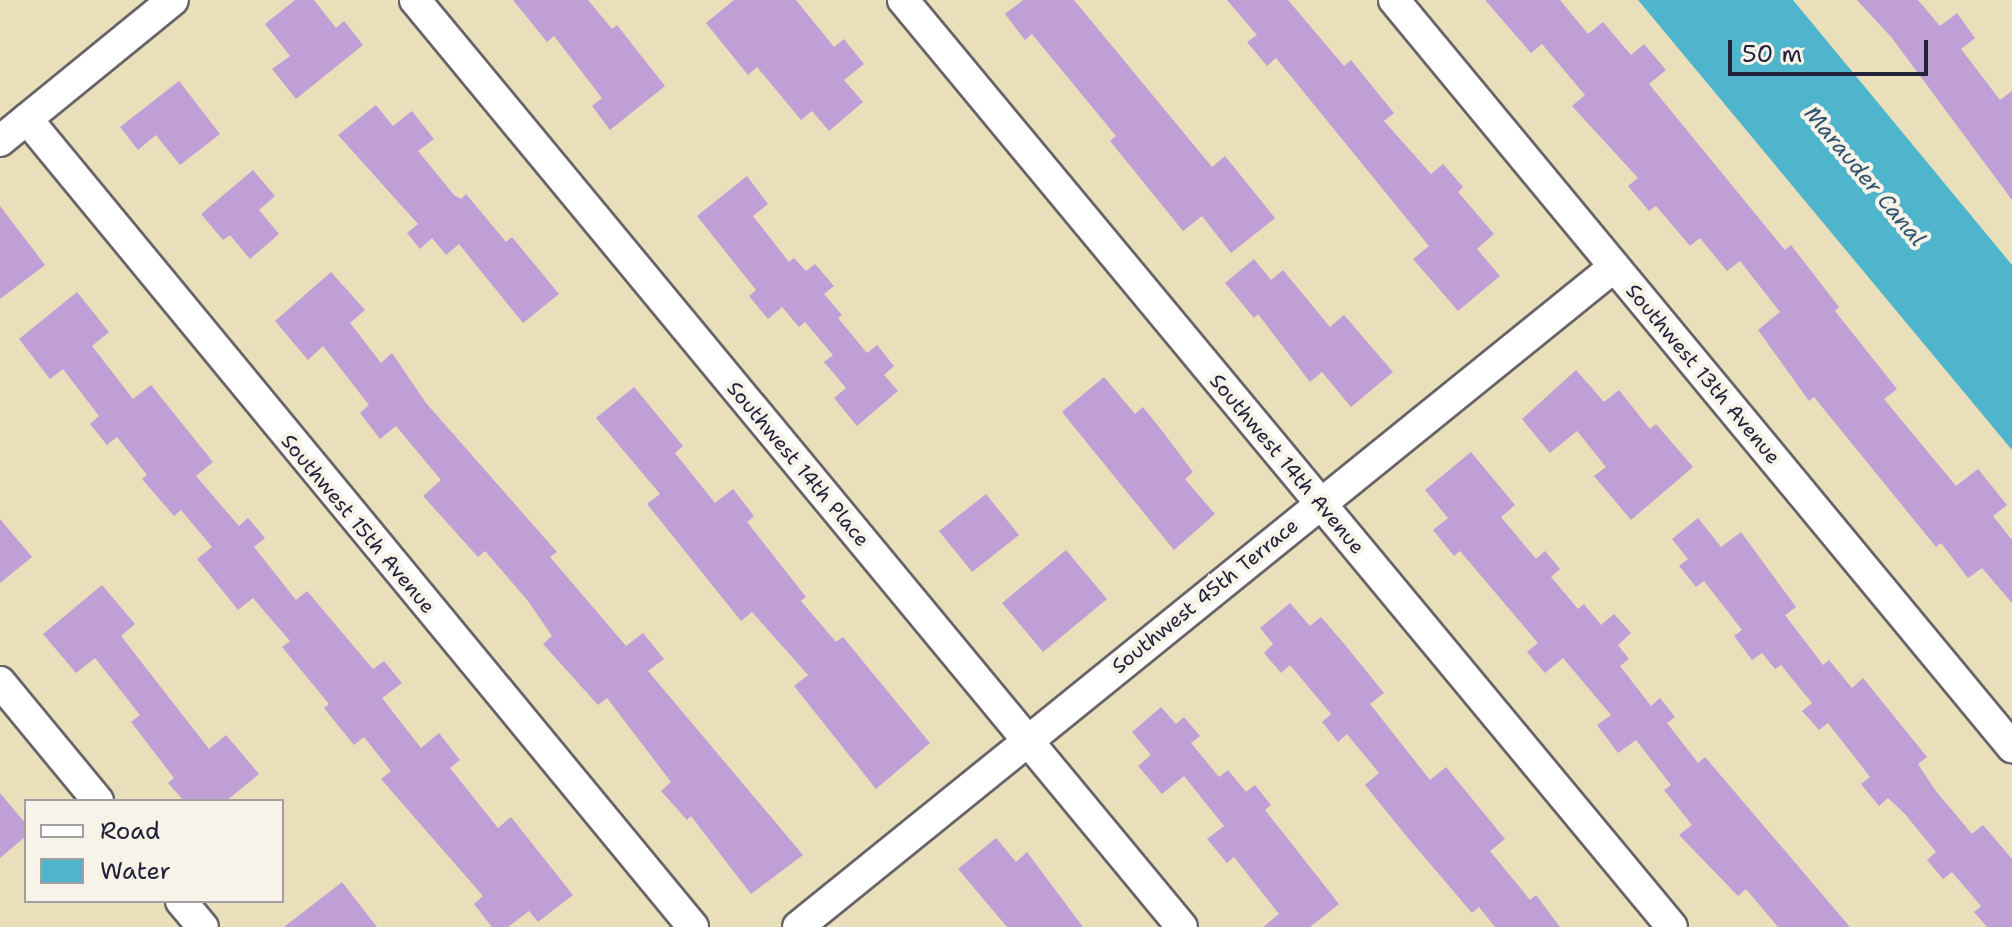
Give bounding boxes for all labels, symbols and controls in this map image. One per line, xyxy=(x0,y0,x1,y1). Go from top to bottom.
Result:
scale bar xyxy=(1732,24,1932,74)
text: 50 m xyxy=(1742,38,1802,70)
water label: Marauder Canal xyxy=(1799,101,1931,251)
street label: Southwest 13th Avenue xyxy=(1621,279,1785,469)
street label: Southwest 14th Avenue xyxy=(1205,369,1369,559)
street label: Southwest 14th Place xyxy=(722,377,874,551)
street label: Southwest 15th Avenue xyxy=(276,429,440,619)
street label: Southwest 45th Terrace xyxy=(1107,513,1303,679)
legend xyxy=(24,799,284,903)
text: Road xyxy=(100,815,160,847)
text: Water xyxy=(100,855,171,887)

